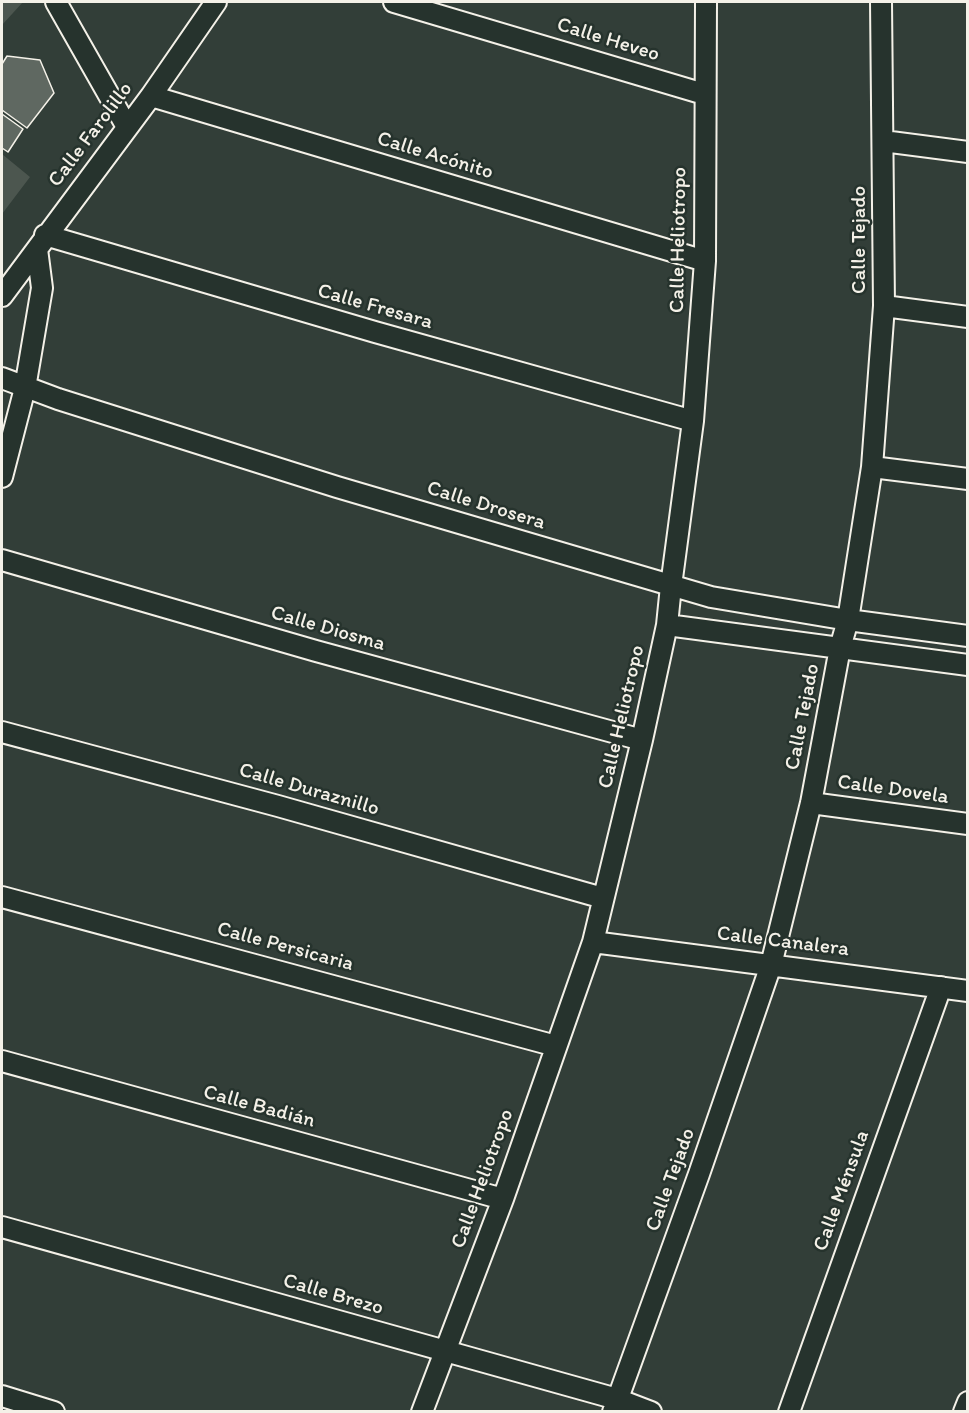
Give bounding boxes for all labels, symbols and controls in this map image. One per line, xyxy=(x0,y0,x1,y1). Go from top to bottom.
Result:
street label: Calle Heveo xyxy=(554,12,662,68)
street label: Calle Farolillo xyxy=(43,78,139,192)
street label: Calle Acónito xyxy=(374,126,496,186)
street label: Calle Heliotropo xyxy=(665,167,693,313)
street label: Calle Tejado xyxy=(847,186,873,294)
street label: Calle Fresara xyxy=(314,279,436,335)
street label: Calle Drosera xyxy=(424,476,548,536)
street label: Calle Diosma xyxy=(268,601,388,657)
street label: Calle Heliotropo xyxy=(593,643,651,791)
street label: Calle Tejado xyxy=(780,662,826,772)
street label: Calle Duraznillo xyxy=(236,758,382,822)
street label: Calle Dovela xyxy=(836,770,950,810)
street label: Calle Persicaria xyxy=(214,917,356,977)
street label: Calle Canalera xyxy=(715,921,851,963)
street label: Calle Badián xyxy=(200,1080,318,1134)
street label: Calle Heliotropo xyxy=(446,1106,520,1252)
street label: Calle Tejado xyxy=(641,1125,701,1235)
street label: Calle Ménsula xyxy=(809,1127,875,1255)
street label: Calle Brezo xyxy=(280,1269,386,1321)

